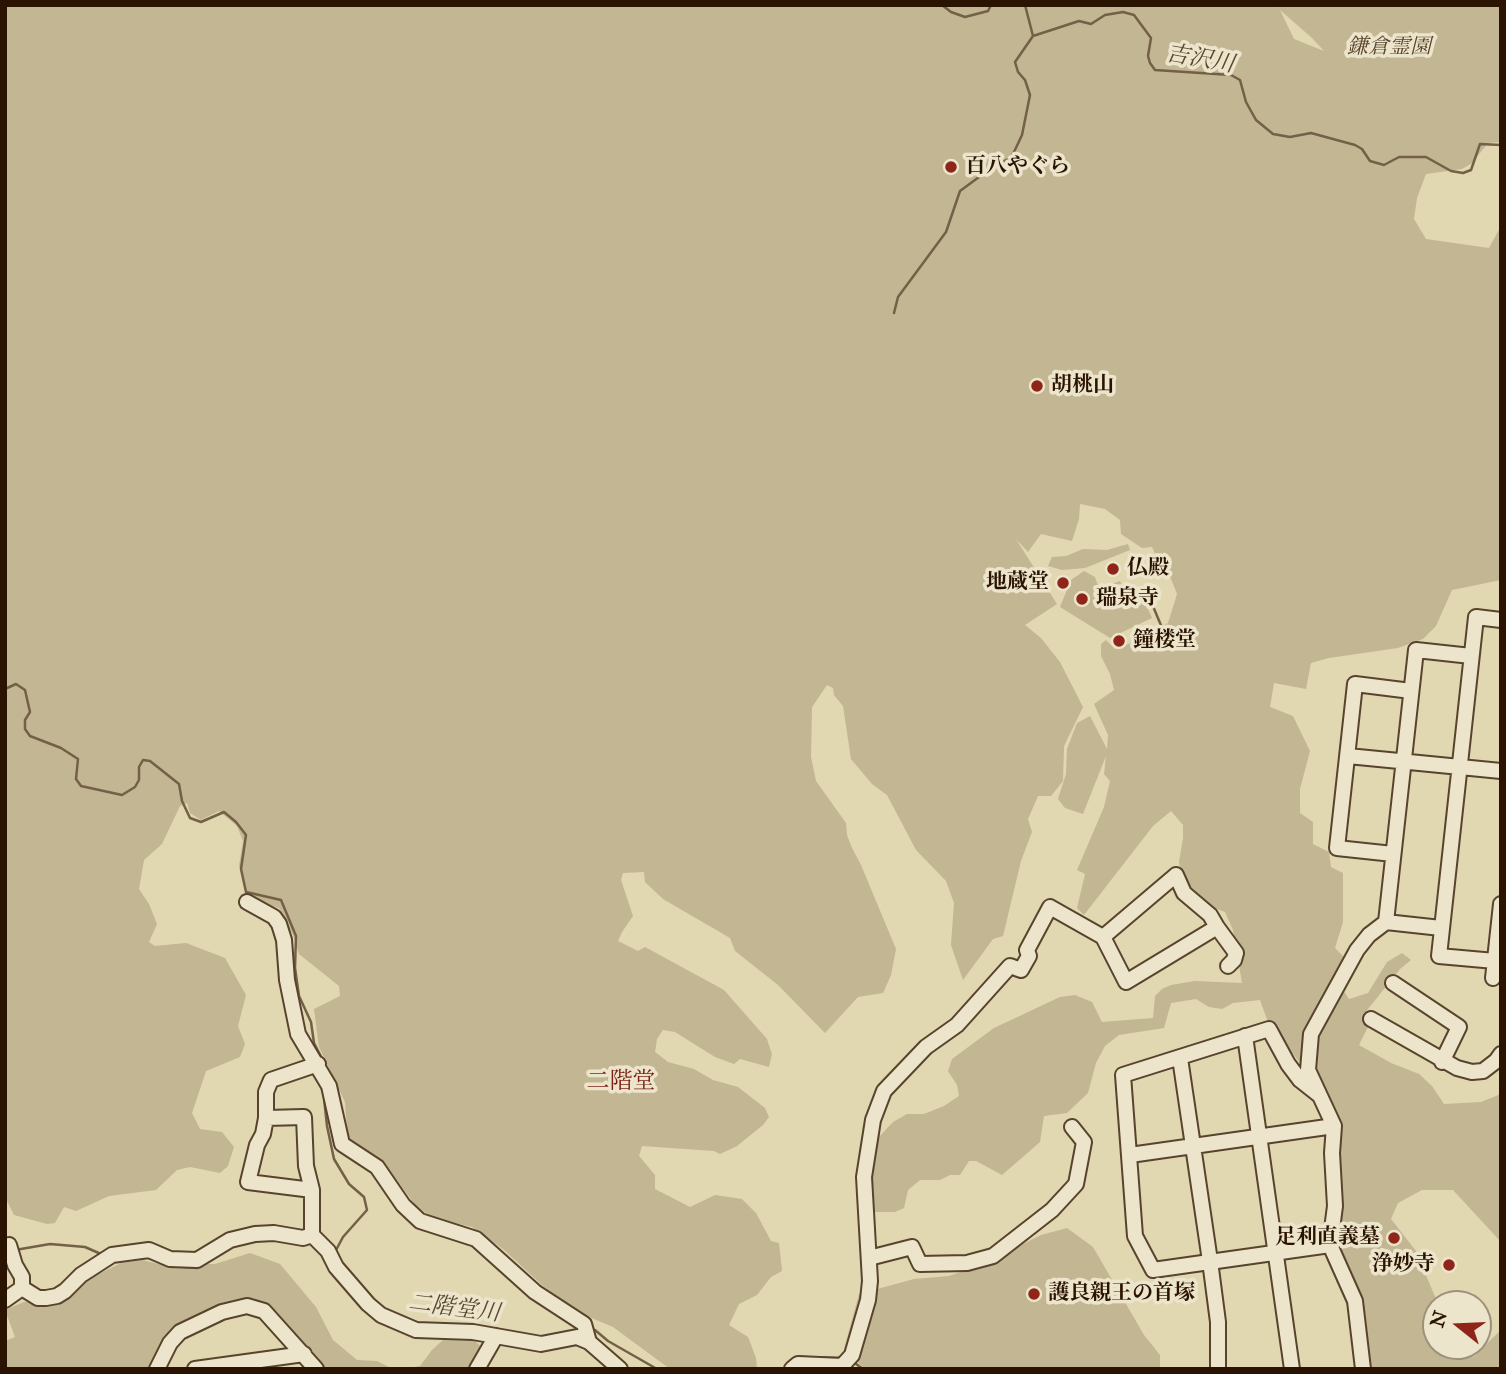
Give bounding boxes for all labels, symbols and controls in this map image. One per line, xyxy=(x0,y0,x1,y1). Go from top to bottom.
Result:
park label: 鎌倉霊園 xyxy=(1347,35,1431,61)
water label: 吉沢川 xyxy=(1164,40,1236,80)
place label: 百八やぐら xyxy=(965,154,1070,180)
marker: 百八やぐら xyxy=(943,159,959,175)
place label: 胡桃山 xyxy=(1051,373,1114,399)
marker: 胡桃山 xyxy=(1029,378,1045,394)
place label: 仏殿 xyxy=(1127,556,1169,582)
marker: 仏殿 xyxy=(1105,561,1121,577)
place label: 地蔵堂 xyxy=(986,570,1049,596)
marker: 地蔵堂 xyxy=(1055,575,1071,591)
place label: 瑞泉寺 xyxy=(1096,586,1159,612)
marker: 瑞泉寺 xyxy=(1074,591,1090,607)
place label: 鐘楼堂 xyxy=(1133,628,1196,654)
marker: 鐘楼堂 xyxy=(1111,633,1127,649)
district label: 二階堂 xyxy=(587,1068,655,1096)
place label: 足利直義墓 xyxy=(1275,1225,1380,1251)
marker: 足利直義墓 xyxy=(1386,1230,1402,1246)
place label: 浄妙寺 xyxy=(1372,1252,1435,1278)
marker: 浄妙寺 xyxy=(1441,1257,1457,1273)
place label: 護良親王の首塚 xyxy=(1048,1281,1195,1307)
marker: 護良親王の首塚 xyxy=(1026,1286,1042,1302)
water label: 二階堂川 xyxy=(407,1290,501,1328)
north arrow xyxy=(1422,1290,1492,1360)
text: N xyxy=(1425,1308,1452,1330)

